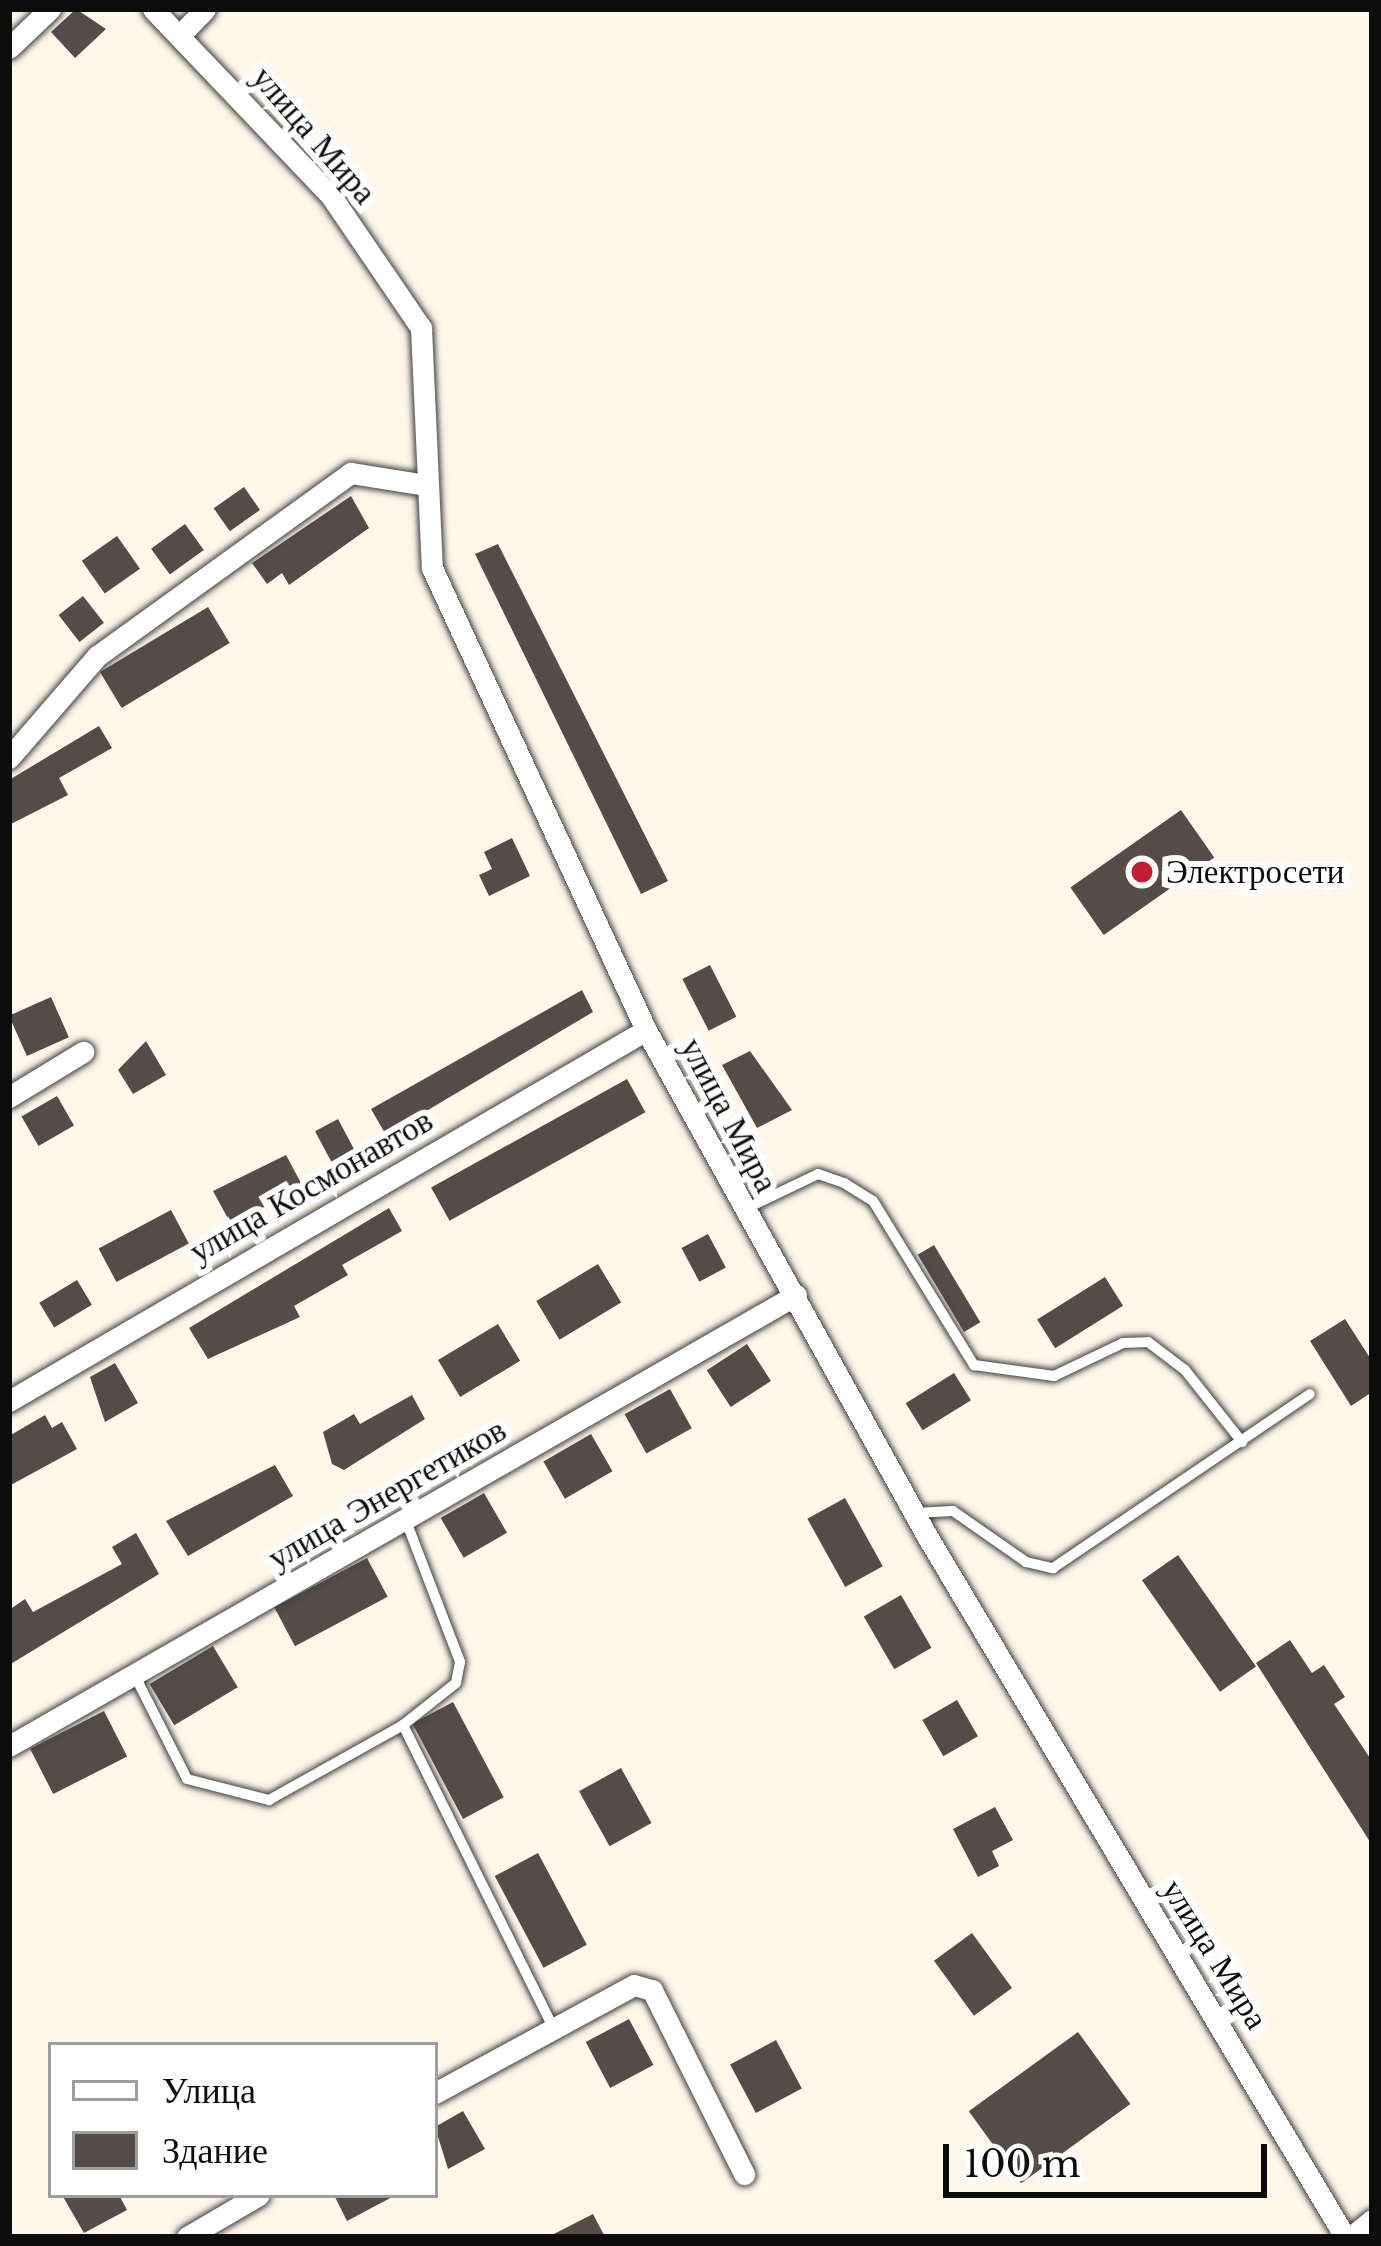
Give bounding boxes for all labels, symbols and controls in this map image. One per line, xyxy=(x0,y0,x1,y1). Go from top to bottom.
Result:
street label: улица Мира xyxy=(244,58,384,212)
place label: Электросети xyxy=(1166,852,1344,892)
marker: Электросети xyxy=(1129,859,1155,885)
street label: улица Мира xyxy=(672,1031,786,1199)
street label: улица Космонавтов xyxy=(183,1100,439,1272)
street label: улица Энергетиков xyxy=(261,1410,513,1578)
street label: улица Мира xyxy=(1153,1872,1277,2036)
legend xyxy=(48,2042,438,2198)
text: Улица xyxy=(162,2068,256,2113)
scale bar xyxy=(949,2120,1273,2194)
text: Здание xyxy=(162,2128,268,2173)
text: 100 m xyxy=(964,2142,1080,2187)

